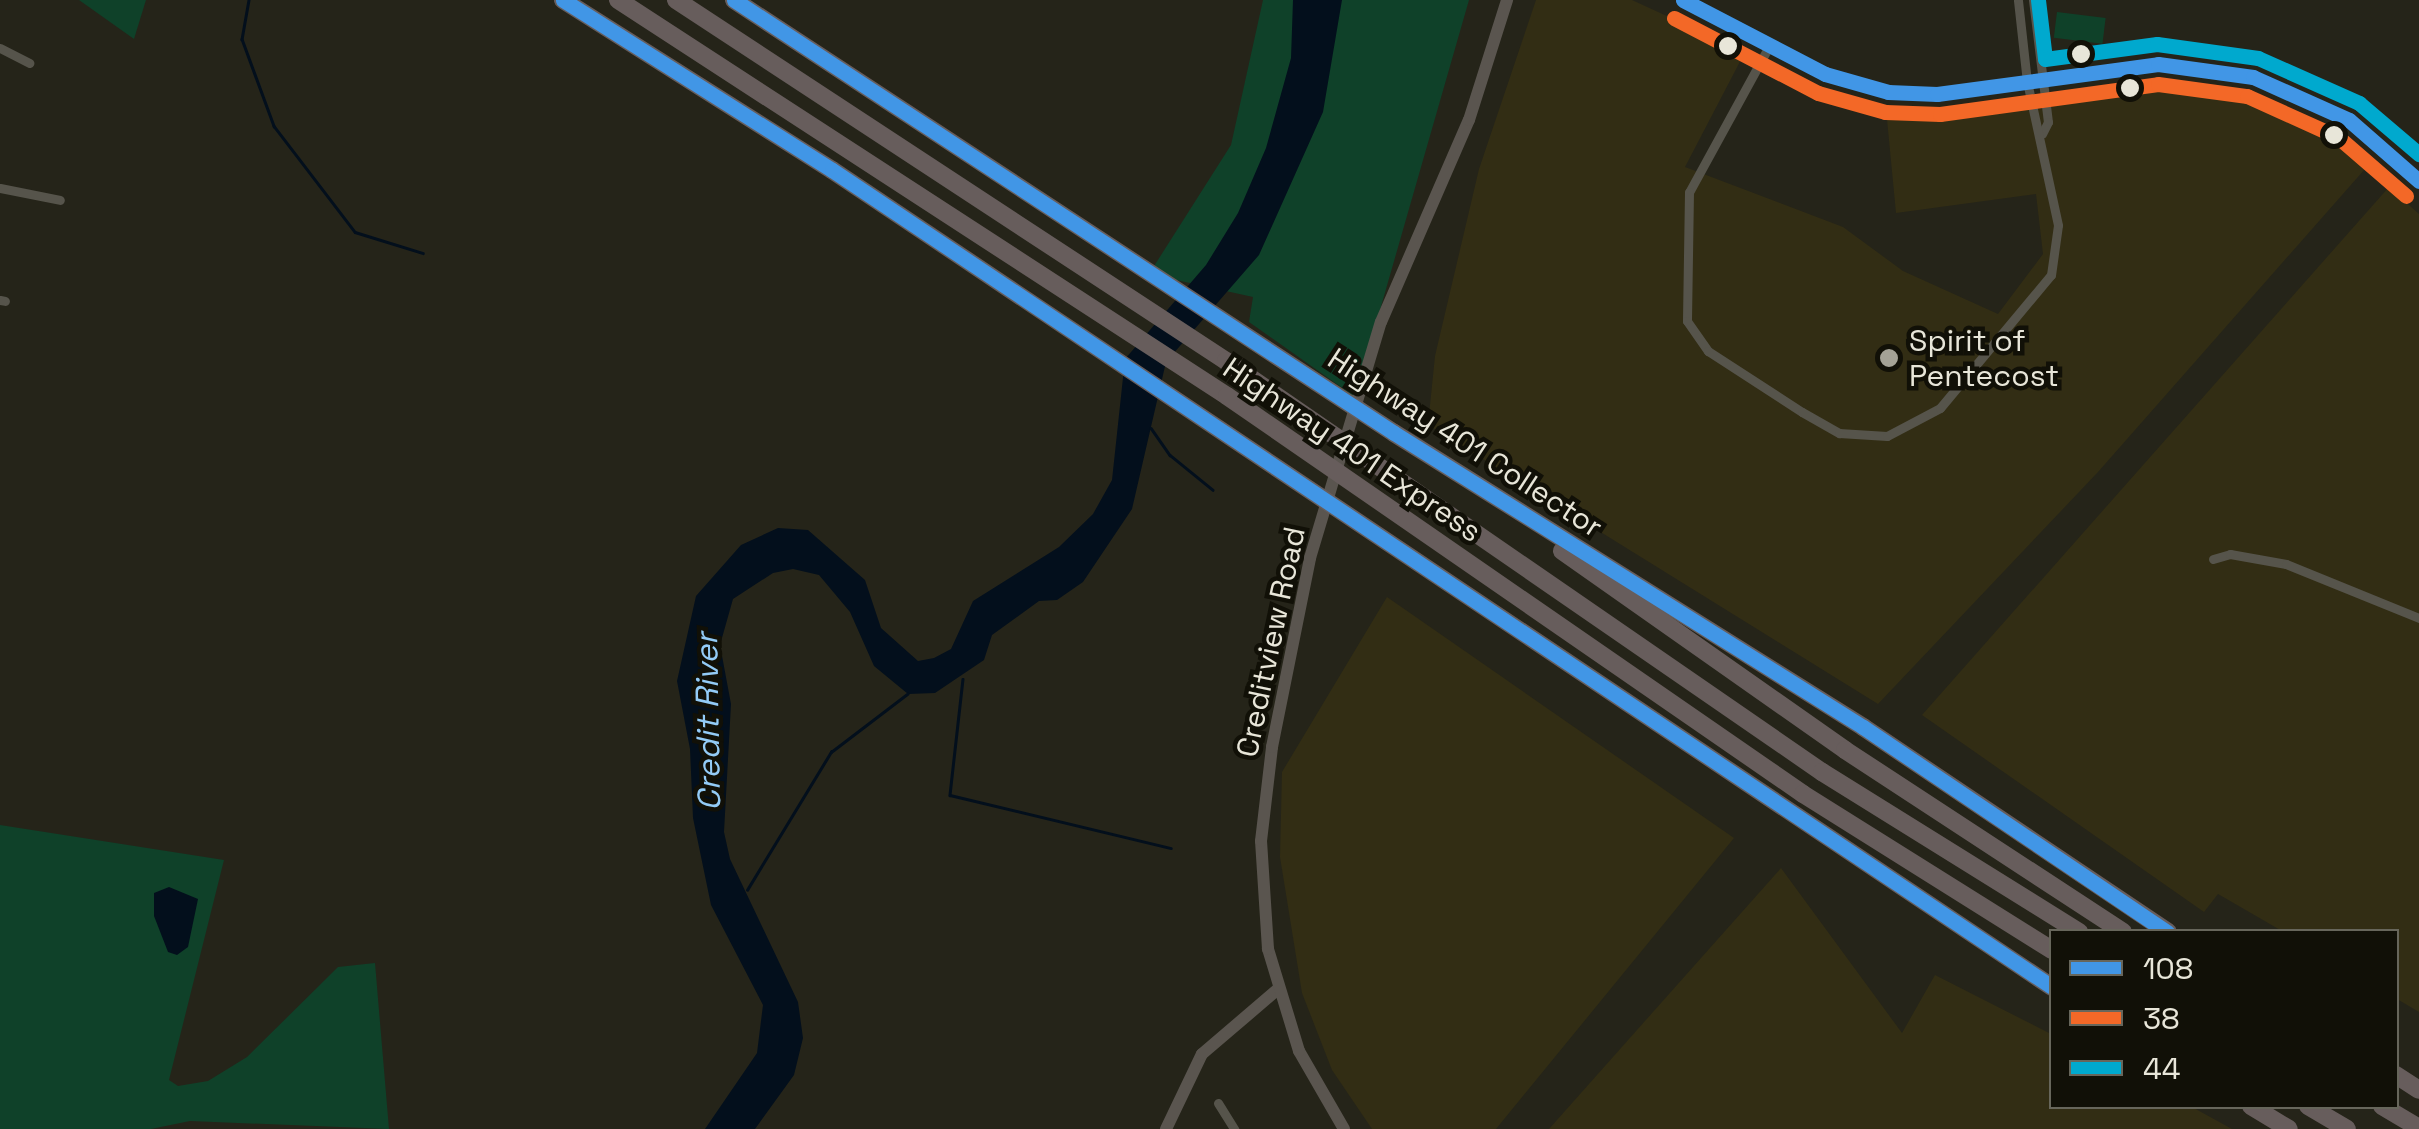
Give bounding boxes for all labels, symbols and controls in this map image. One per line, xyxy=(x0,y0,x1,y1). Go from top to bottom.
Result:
unlabelled marker xyxy=(1718,36,1738,56)
unlabelled marker xyxy=(2071,44,2091,64)
unlabelled marker xyxy=(2120,78,2140,98)
unlabelled marker xyxy=(2324,125,2344,145)
place label: Spirit of Pentecost xyxy=(1909,323,2059,394)
street label: Highway 401 Collector xyxy=(1321,341,1609,545)
marker: Spirit of Pentecost xyxy=(1878,347,1900,369)
street label: Highway 401 Express xyxy=(1216,350,1488,550)
street label: Creditview Road xyxy=(1229,524,1313,760)
water label: Credit River xyxy=(687,633,729,811)
legend xyxy=(2049,929,2399,1109)
text: 108 xyxy=(2143,949,2193,988)
text: 38 xyxy=(2143,999,2180,1038)
text: 44 xyxy=(2143,1049,2181,1088)

